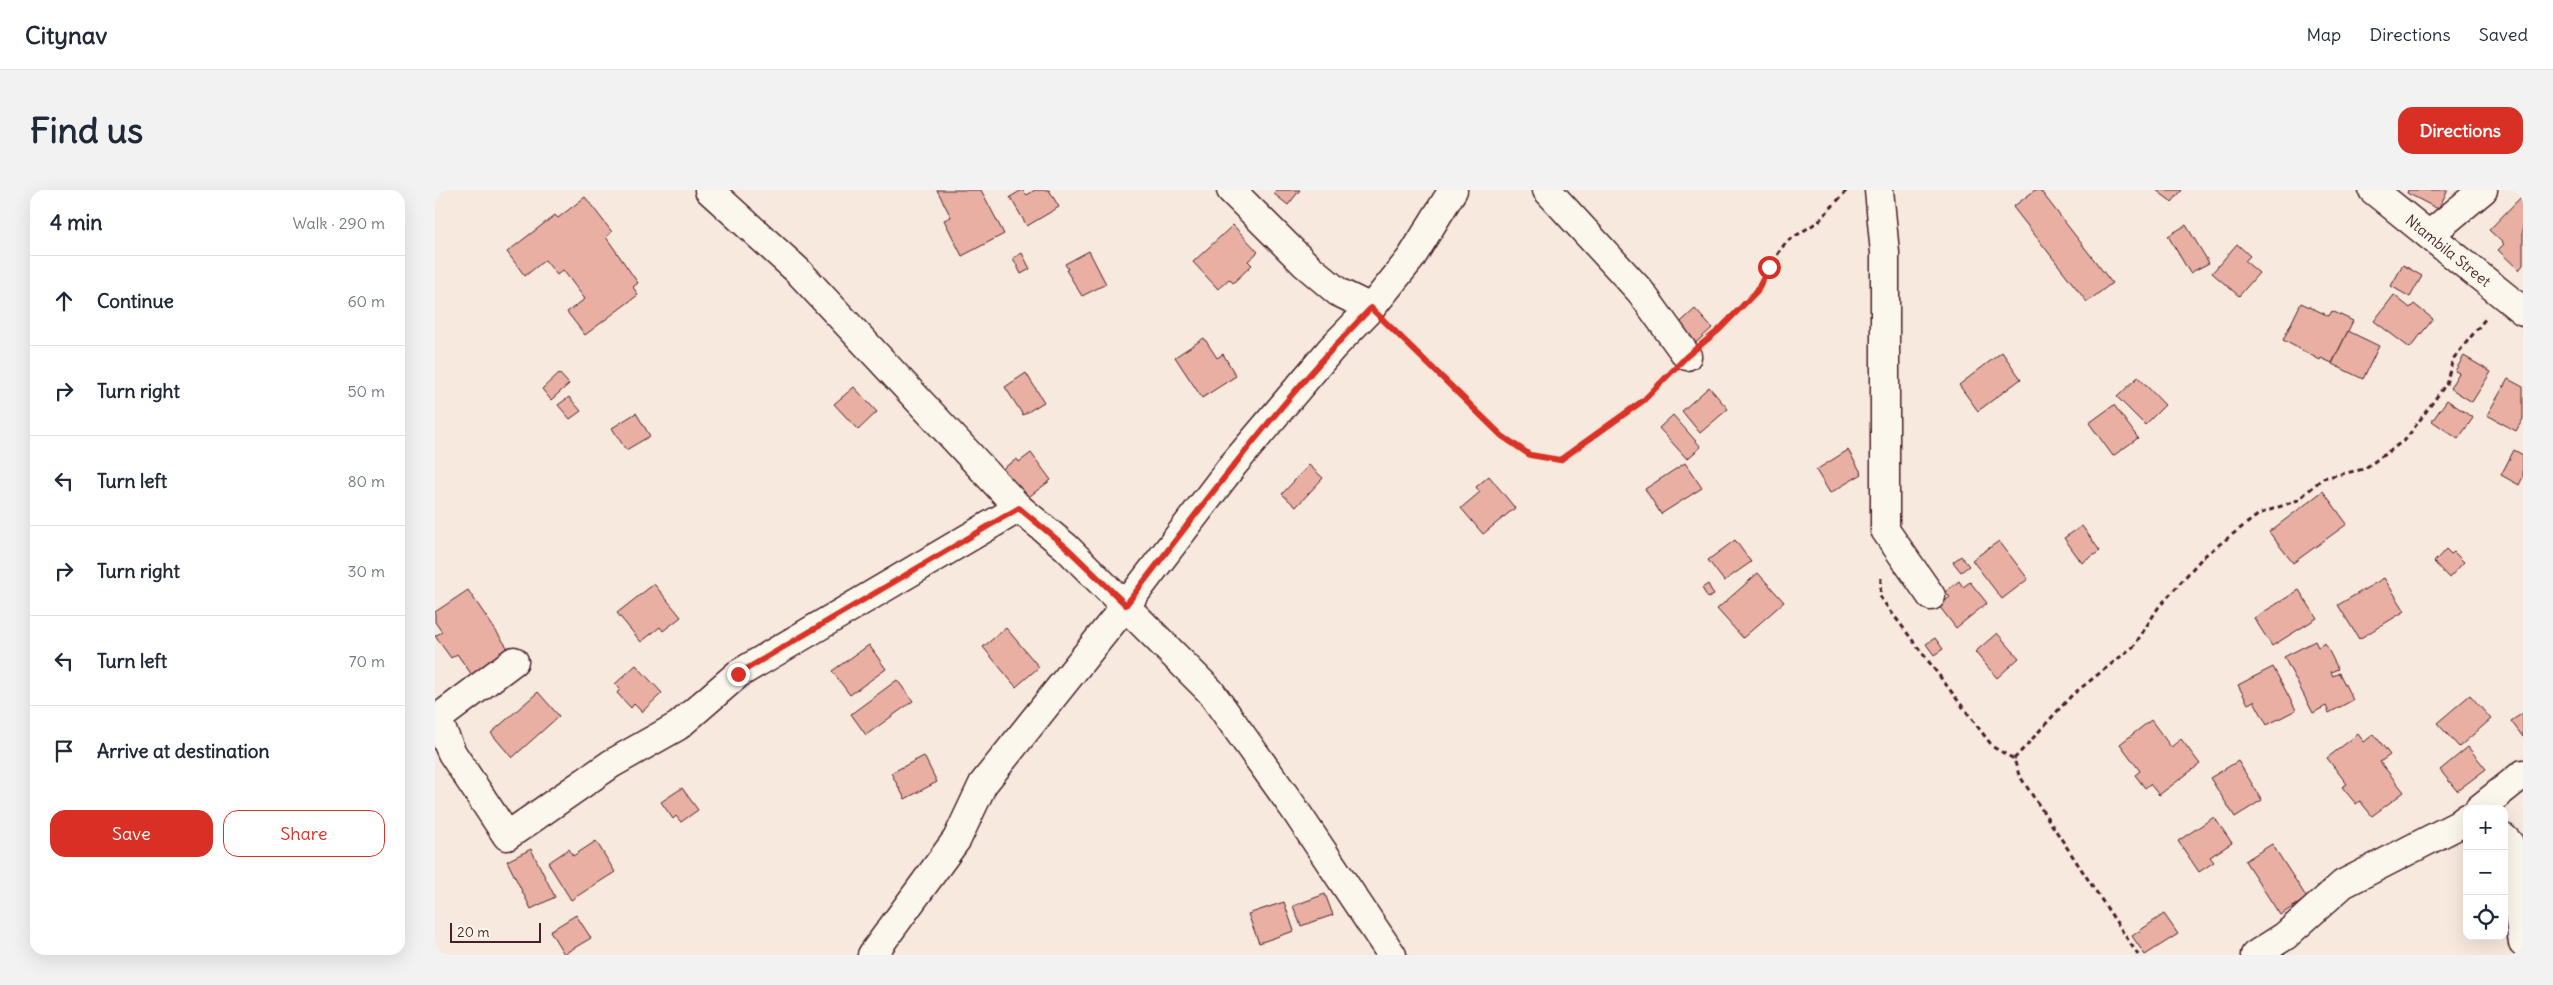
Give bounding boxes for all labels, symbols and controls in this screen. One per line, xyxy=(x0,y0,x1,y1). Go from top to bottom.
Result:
text: Citynav xyxy=(25,20,107,50)
text: Map xyxy=(2306,23,2341,46)
text: Directions xyxy=(2369,23,2451,46)
text: Saved xyxy=(2479,23,2528,46)
button: Directions xyxy=(2398,107,2523,154)
text: Find us xyxy=(30,108,143,152)
text: 4 min xyxy=(50,209,102,236)
street label: Ntambila Street xyxy=(2402,210,2495,291)
text: Walk · 290 m xyxy=(293,213,385,233)
route start xyxy=(1758,256,1781,279)
icon: ahead xyxy=(50,287,78,315)
text: Continue xyxy=(97,289,174,313)
text: 60 m xyxy=(347,291,385,311)
icon: right xyxy=(50,377,78,405)
text: Turn right xyxy=(97,379,180,403)
text: 50 m xyxy=(347,381,385,401)
icon: left xyxy=(50,467,78,495)
text: Turn left xyxy=(97,469,167,493)
text: 80 m xyxy=(347,471,385,491)
icon: right xyxy=(50,557,78,585)
text: Turn right xyxy=(97,559,180,583)
text: 30 m xyxy=(348,561,385,581)
icon: left xyxy=(50,647,78,675)
text: Turn left xyxy=(97,649,167,673)
text: 70 m xyxy=(349,651,385,671)
route end xyxy=(727,663,750,686)
icon: arrive xyxy=(50,737,78,765)
text: Arrive at destination xyxy=(97,739,270,763)
map controls xyxy=(2463,805,2508,940)
button: + xyxy=(2463,805,2508,850)
button: Save xyxy=(50,810,213,857)
button: Share xyxy=(223,810,385,857)
button: − xyxy=(2463,850,2508,895)
button: locate xyxy=(2463,895,2508,940)
scale bar xyxy=(450,920,541,943)
text: 20 m xyxy=(457,923,490,941)

